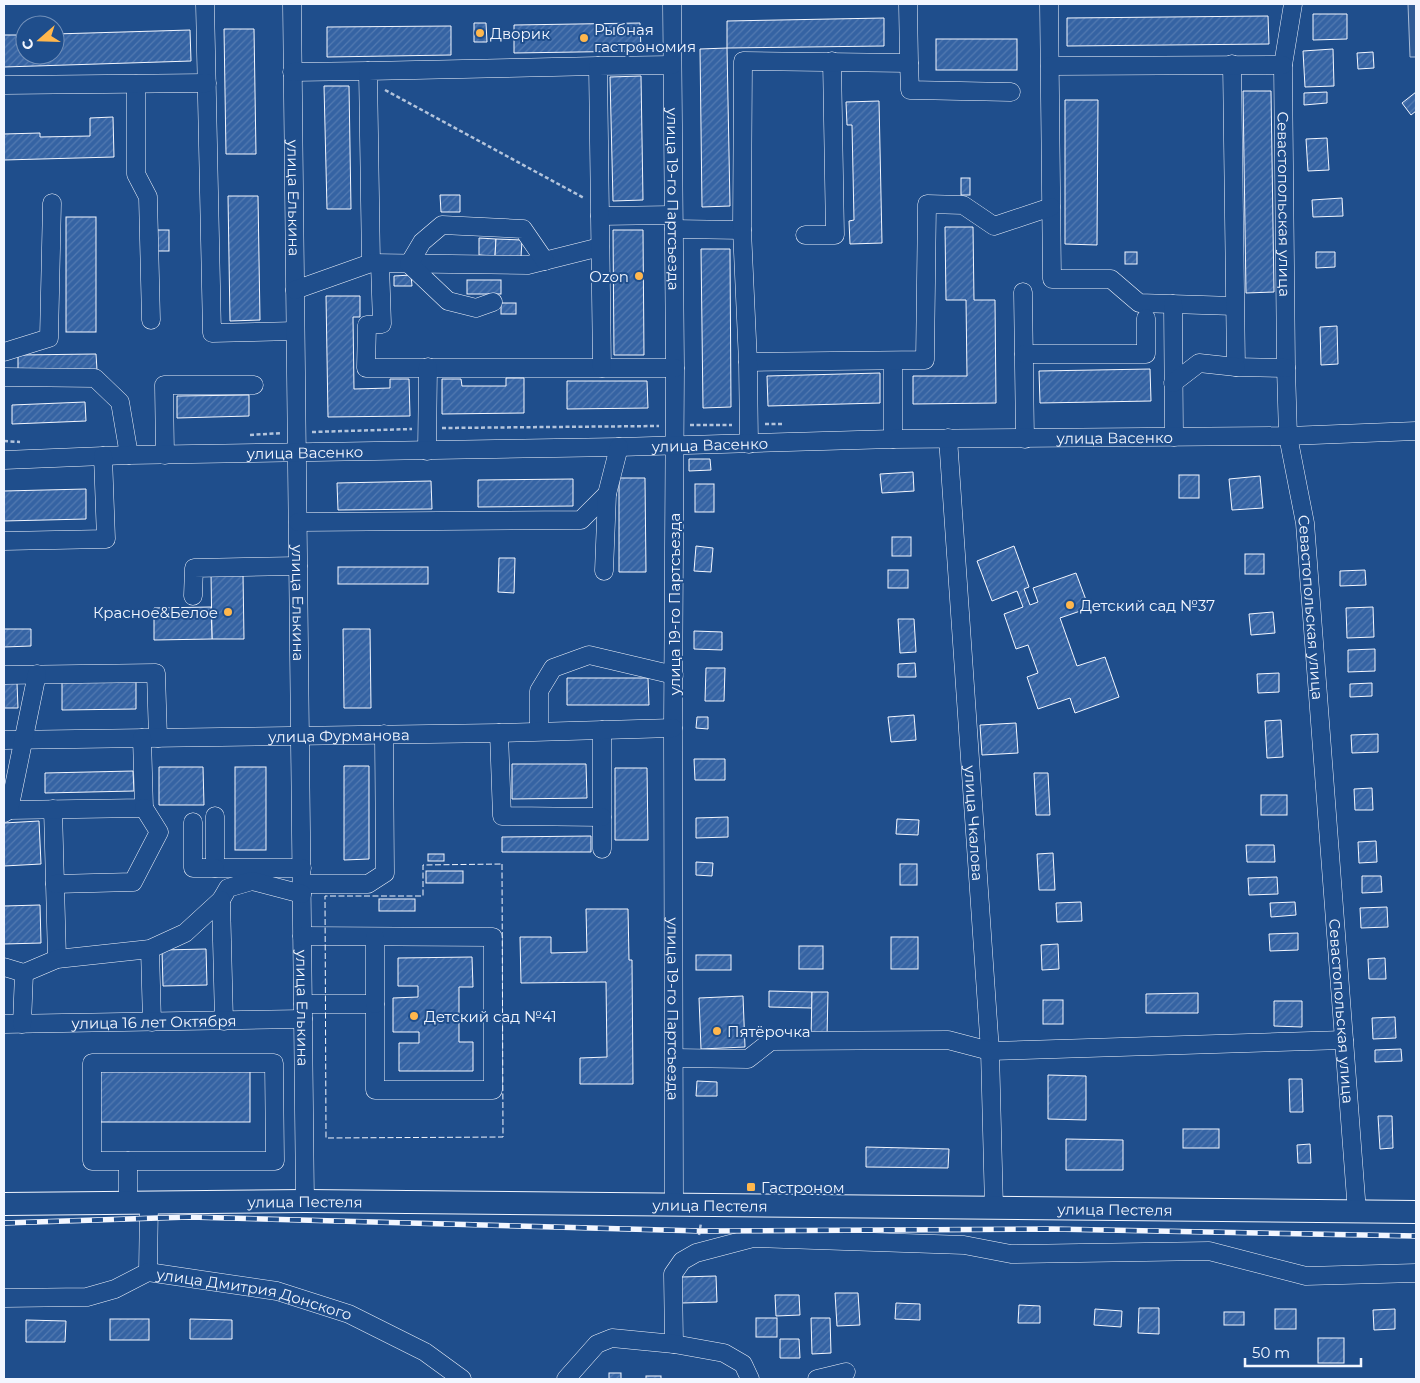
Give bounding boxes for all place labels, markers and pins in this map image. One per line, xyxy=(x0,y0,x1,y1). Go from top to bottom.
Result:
place label: Рыбная гастрономия xyxy=(594,20,696,56)
place label: Дворик xyxy=(490,24,550,43)
marker: Дворик xyxy=(474,27,486,39)
marker: Рыбная гастрономия xyxy=(578,32,590,44)
place label: Ozon xyxy=(589,267,629,286)
marker: Ozon xyxy=(633,270,645,282)
place label: Детский сад №37 xyxy=(1080,596,1215,615)
marker: Детский сад №37 xyxy=(1064,599,1076,611)
place label: Красное&Белое xyxy=(93,603,218,622)
marker: Красное&Белое xyxy=(222,606,234,618)
place label: Детский сад №41 xyxy=(424,1007,557,1026)
marker: Детский сад №41 xyxy=(408,1010,420,1022)
place label: Пятёрочка xyxy=(727,1022,811,1041)
marker: Пятёрочка xyxy=(711,1025,723,1037)
place label: Гастроном xyxy=(761,1178,845,1197)
marker: Гастроном xyxy=(745,1181,757,1193)

